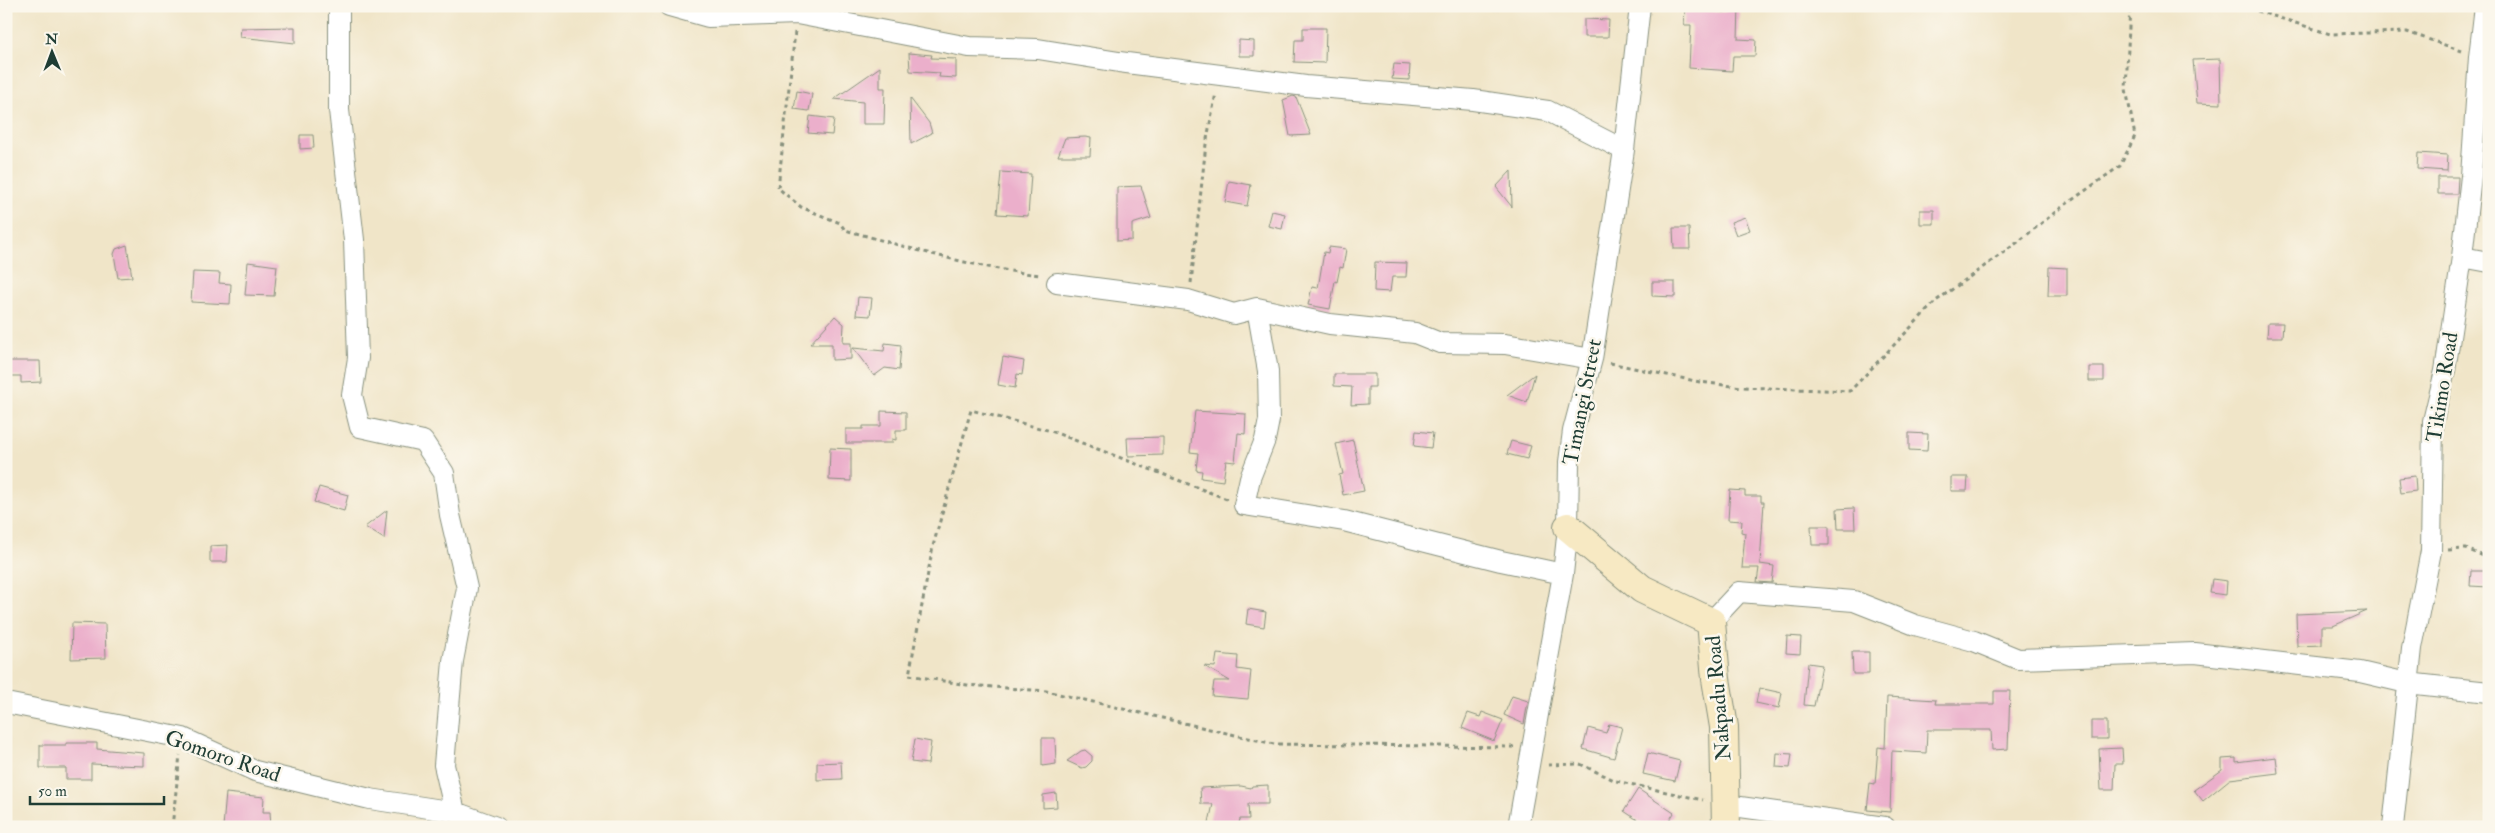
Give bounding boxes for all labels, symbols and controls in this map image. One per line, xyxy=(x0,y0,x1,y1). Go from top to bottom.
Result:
north arrow xyxy=(28,28,78,78)
text: N xyxy=(44,31,59,48)
street label: Tikimo Road xyxy=(2420,329,2465,444)
street label: Timangi Street xyxy=(1557,337,1608,467)
street label: Nakpadu Road xyxy=(1700,634,1737,762)
street label: Gomoro Road xyxy=(162,724,285,789)
scale bar xyxy=(30,773,164,805)
text: 50 m xyxy=(38,782,67,801)

